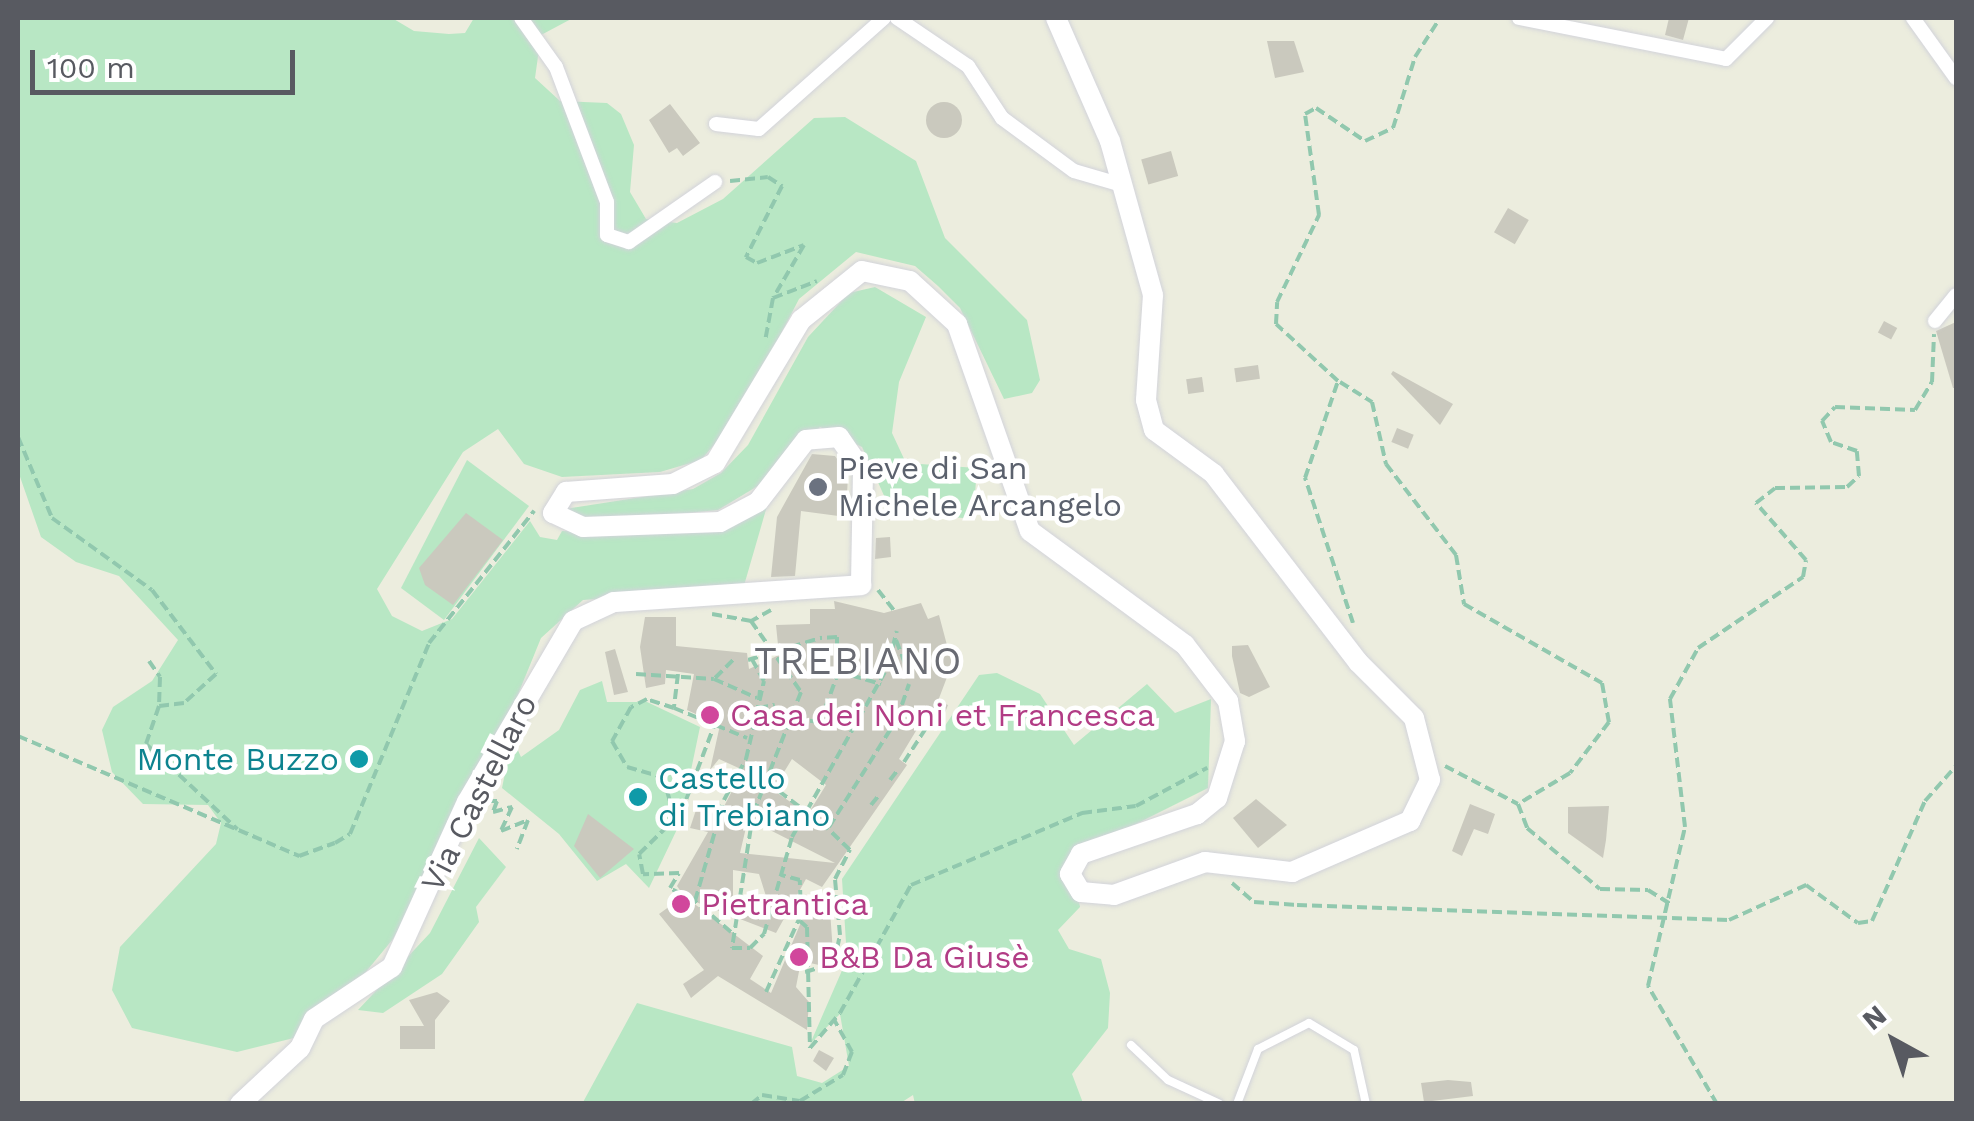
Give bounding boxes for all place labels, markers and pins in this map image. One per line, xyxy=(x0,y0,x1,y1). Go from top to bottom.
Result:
place label: Pieve di San Michele Arcangelo xyxy=(838,450,1123,525)
marker: Pieve di San Michele Arcangelo xyxy=(807,476,829,498)
place label: Casa dei Noni et Francesca xyxy=(730,696,1156,734)
marker: Casa dei Noni et Francesca xyxy=(699,704,721,726)
place label: Monte Buzzo xyxy=(137,740,339,778)
marker: Monte Buzzo xyxy=(348,748,370,770)
place label: Castello di Trebiano xyxy=(658,760,831,835)
marker: Castello di Trebiano xyxy=(627,786,649,808)
place label: Pietrantica xyxy=(701,885,869,923)
marker: Pietrantica xyxy=(670,893,692,915)
place label: B&B Da Giusè xyxy=(819,938,1030,976)
marker: B&B Da Giusè xyxy=(788,946,810,968)

